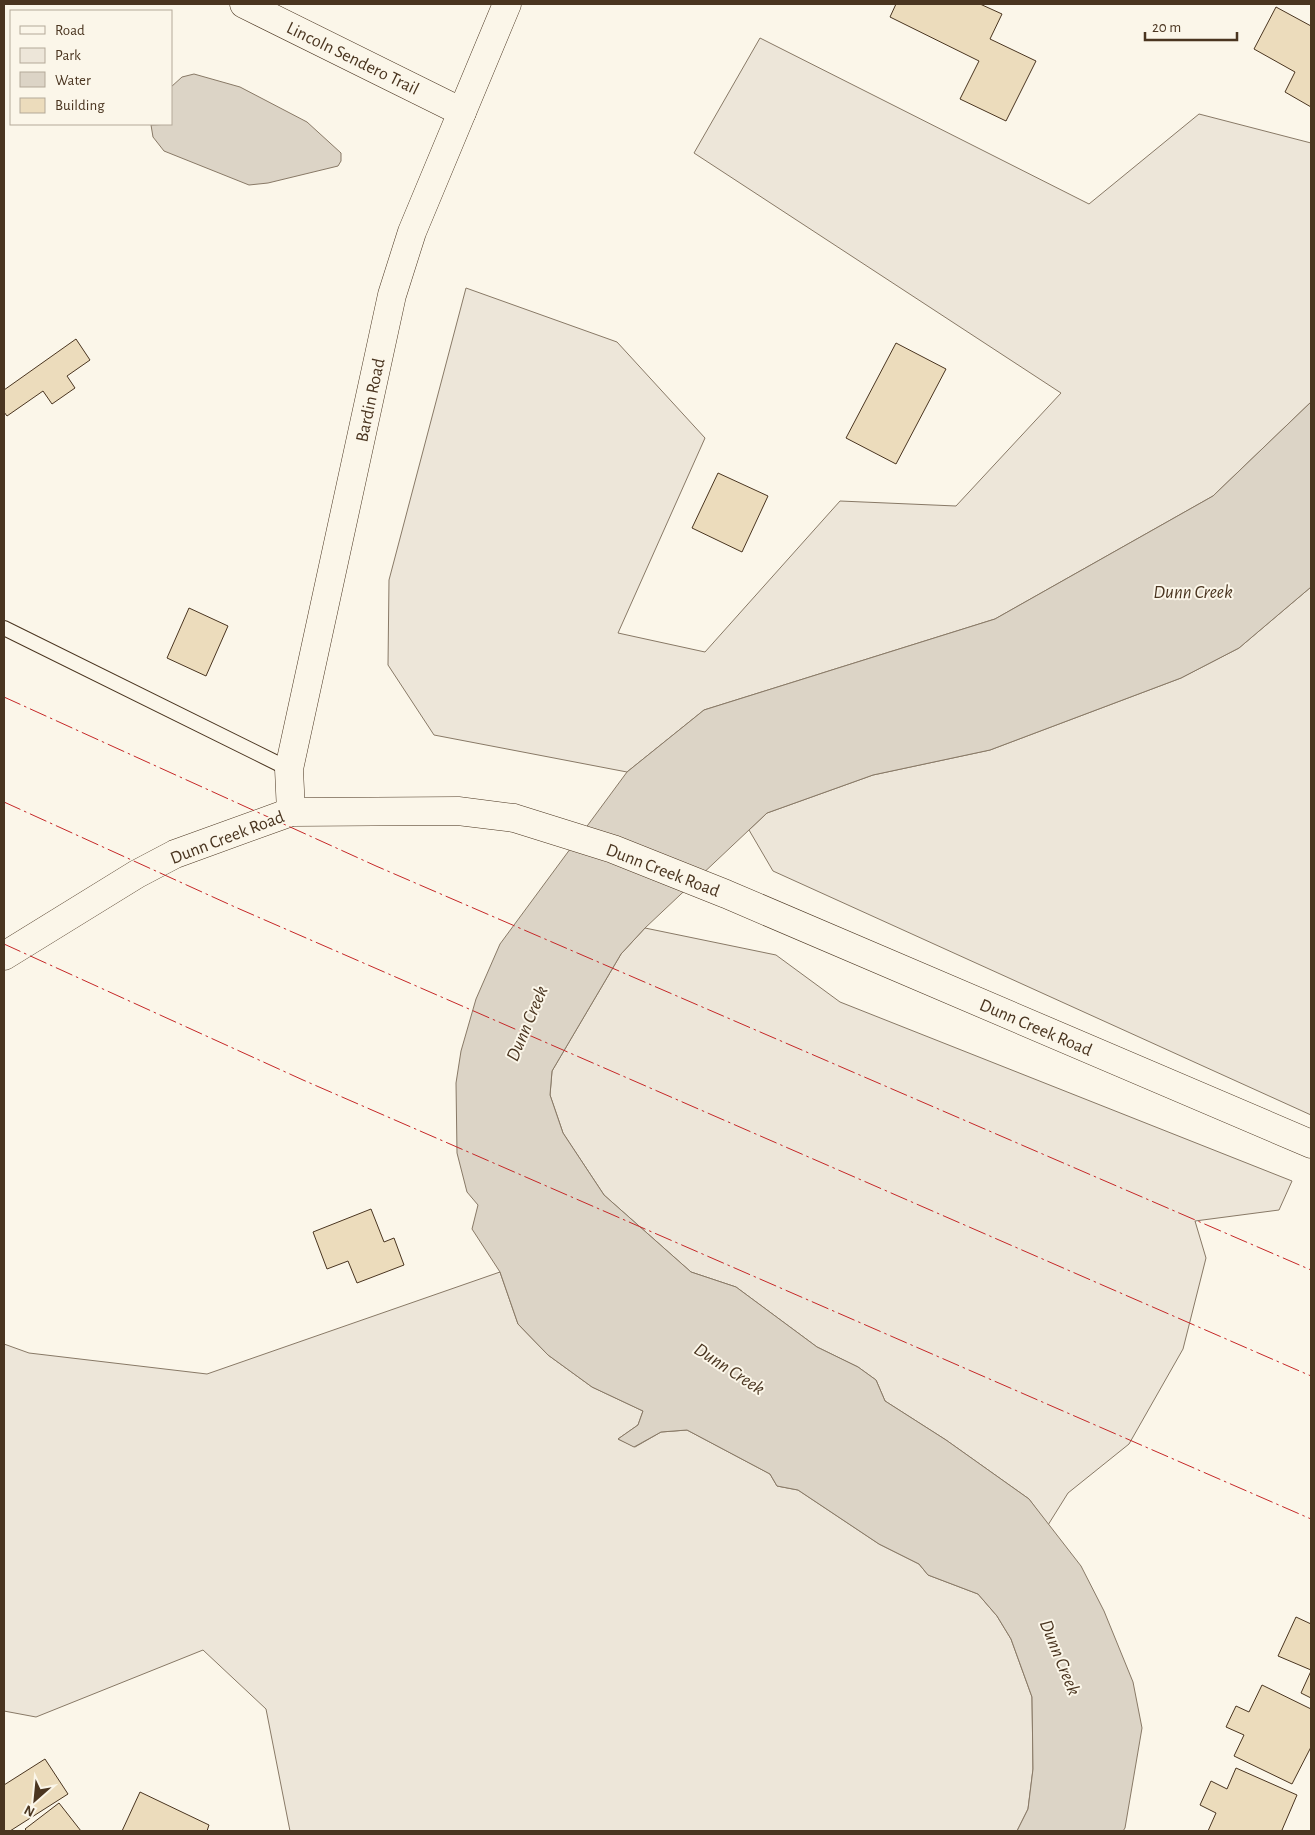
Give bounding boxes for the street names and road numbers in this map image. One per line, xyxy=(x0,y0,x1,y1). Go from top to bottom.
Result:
street label: Lincoln Sendero Trail xyxy=(283,19,422,99)
street label: Bardin Road xyxy=(353,357,389,444)
street label: Dunn Creek Road xyxy=(168,808,287,868)
street label: Dunn Creek Road xyxy=(603,841,722,901)
street label: Dunn Creek Road xyxy=(977,996,1095,1060)

